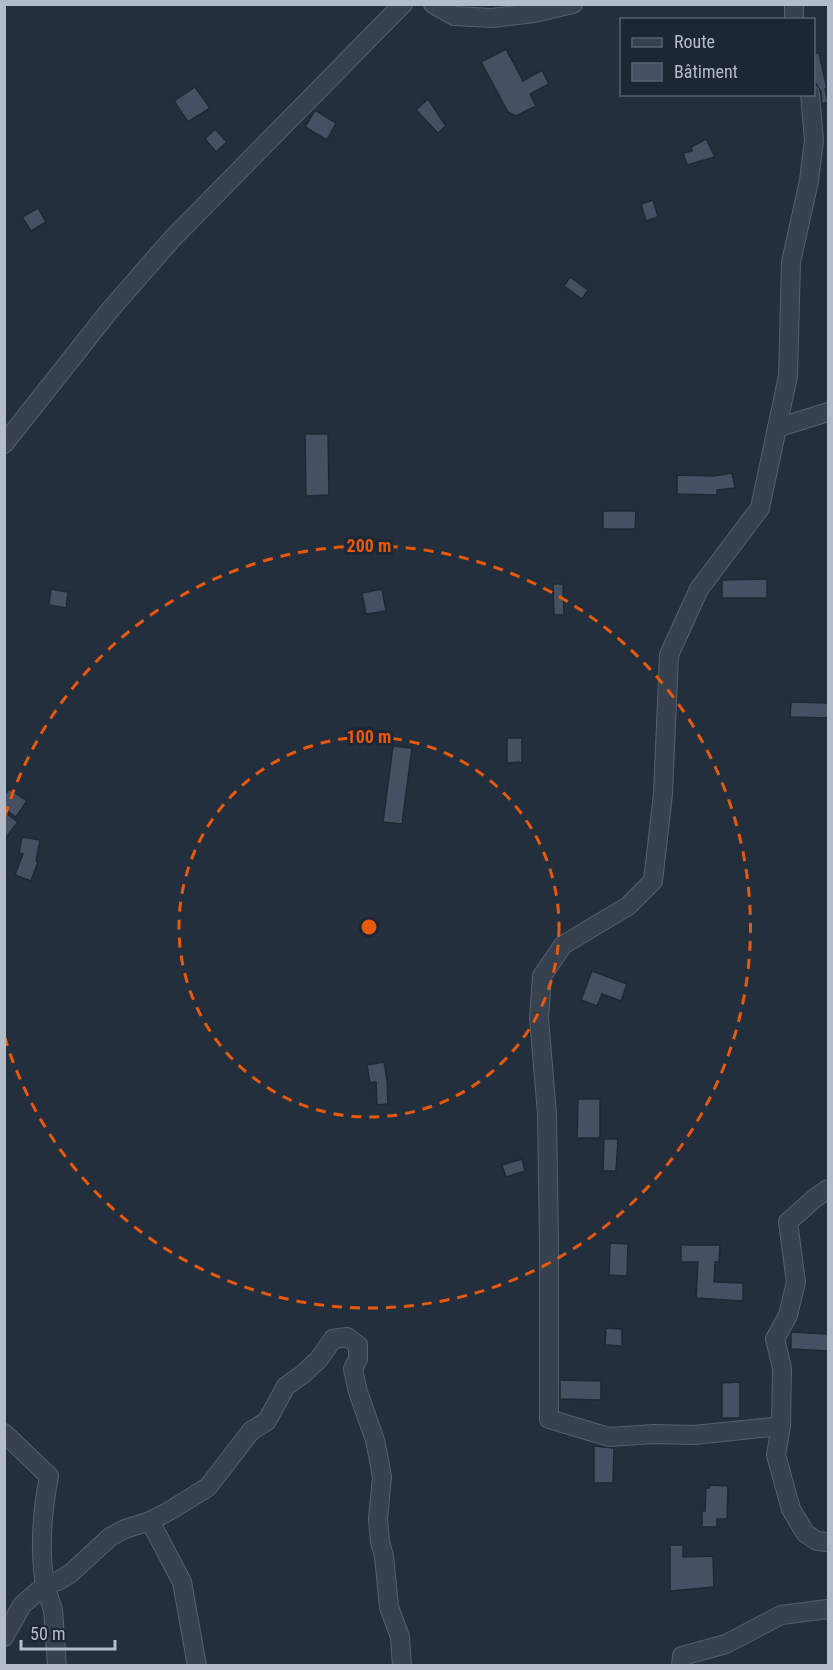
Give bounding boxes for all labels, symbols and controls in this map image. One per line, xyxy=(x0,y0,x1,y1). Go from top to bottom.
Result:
legend xyxy=(620,18,815,96)
text: Route xyxy=(674,31,715,52)
text: Bâtiment xyxy=(674,61,738,82)
text: 200 m xyxy=(347,535,391,556)
text: 100 m xyxy=(347,726,391,747)
centre of rings xyxy=(359,917,379,937)
scale bar xyxy=(21,1613,116,1651)
text: 50 m xyxy=(30,1623,65,1644)

